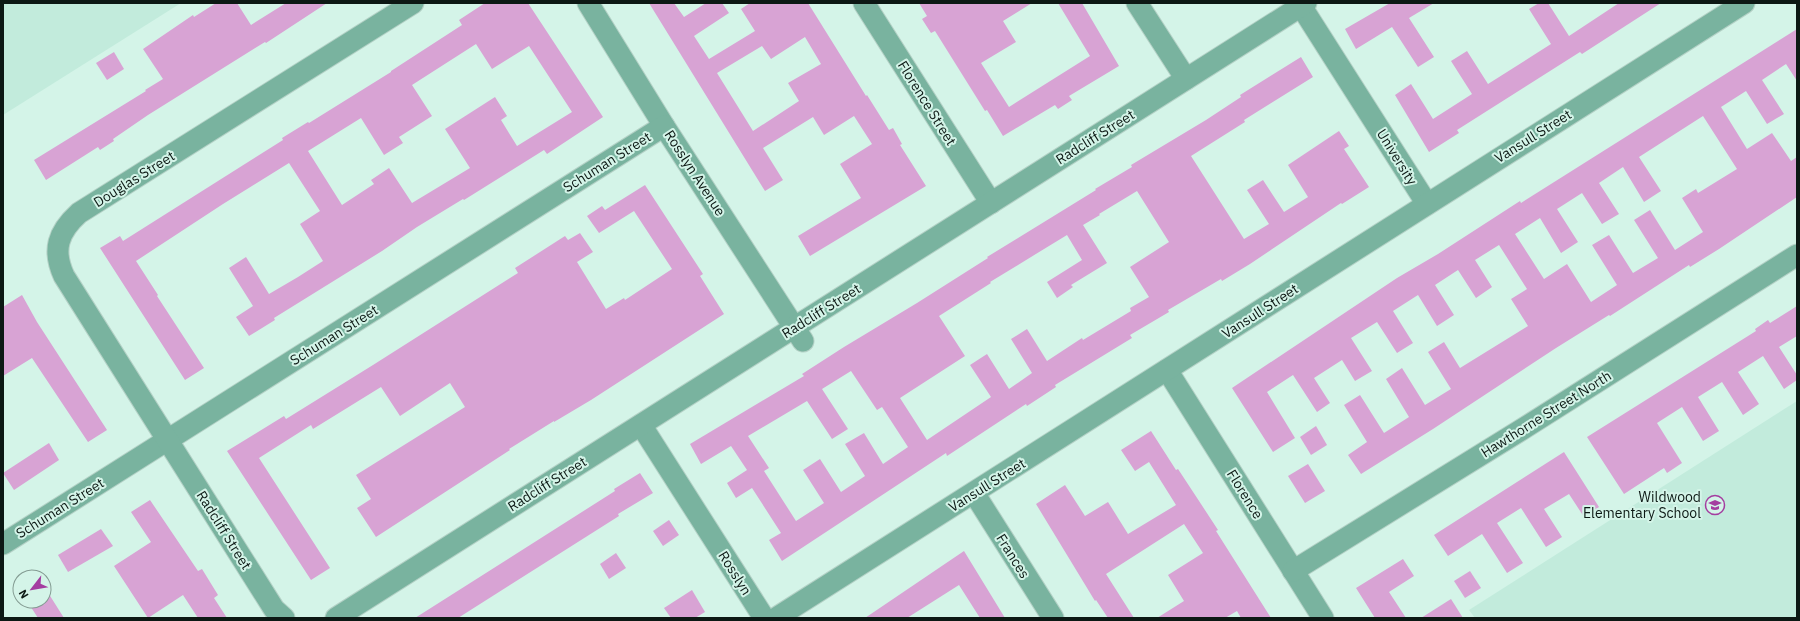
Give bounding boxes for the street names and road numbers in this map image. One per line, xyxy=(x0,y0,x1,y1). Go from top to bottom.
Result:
street label: Florence Street xyxy=(894,57,960,149)
street label: Vansull Street xyxy=(1491,105,1575,167)
street label: Radcliff Street xyxy=(1052,106,1138,168)
street label: University xyxy=(1373,126,1421,188)
street label: Rosslyn Avenue xyxy=(661,127,730,220)
street label: Schuman Street xyxy=(560,128,654,196)
street label: Douglas Street xyxy=(90,147,178,211)
street label: Radcliff Street xyxy=(778,280,864,342)
street label: Vansull Street xyxy=(1218,280,1302,342)
street label: Schuman Street xyxy=(287,301,381,369)
street label: Hawthorne Street North xyxy=(1477,367,1615,461)
street label: Radcliff Street xyxy=(504,453,590,515)
street label: Vansull Street xyxy=(945,454,1029,516)
street label: Florence xyxy=(1223,466,1267,522)
street label: Schuman Street xyxy=(13,474,107,542)
street label: Radcliff Street xyxy=(193,487,255,573)
street label: Frances xyxy=(992,530,1034,582)
street label: Rosslyn xyxy=(714,548,756,598)

